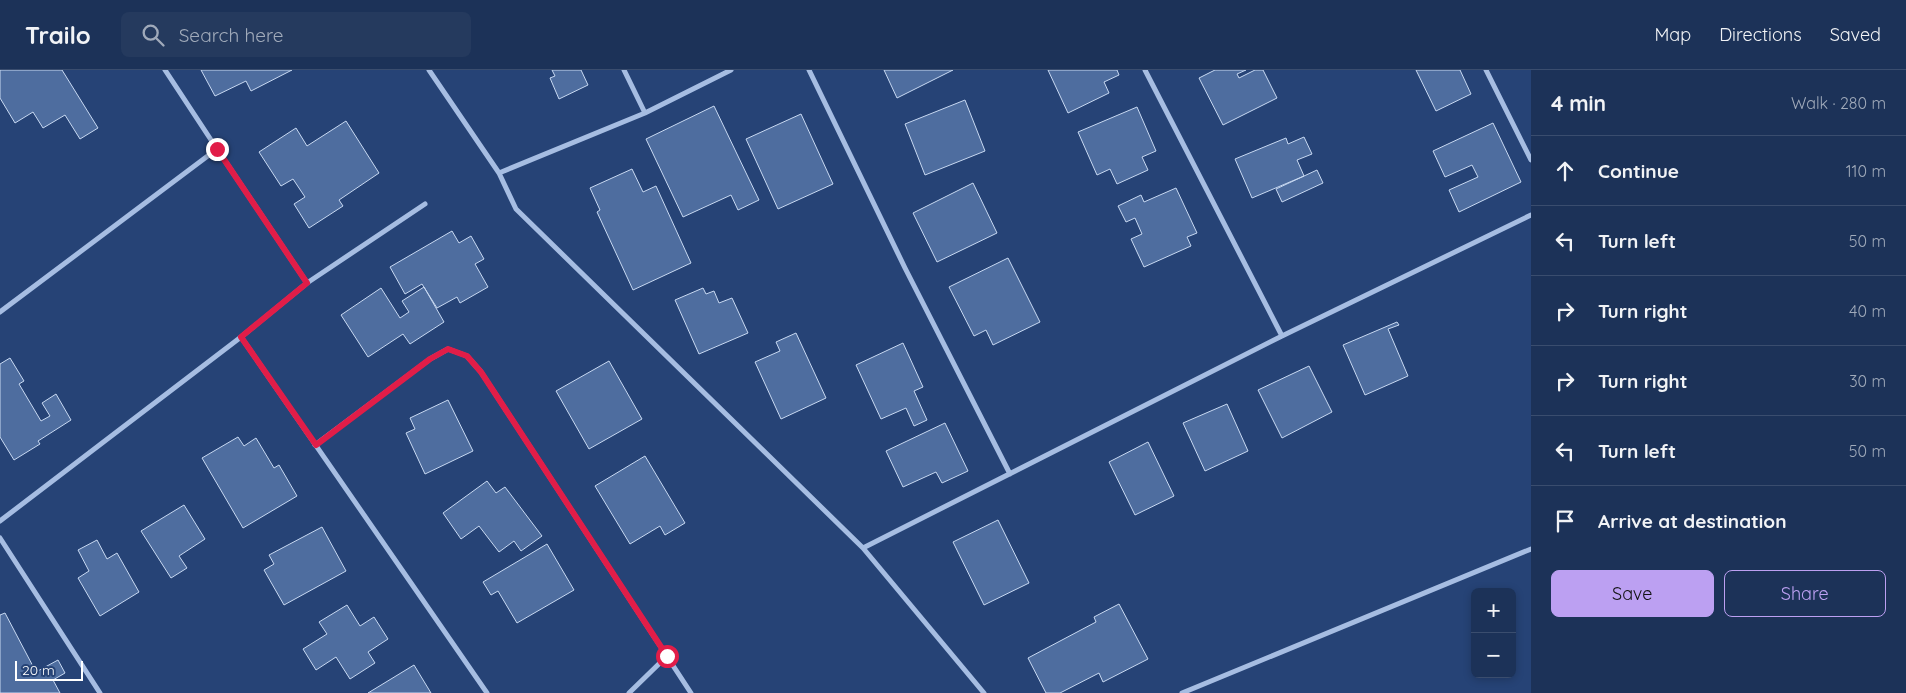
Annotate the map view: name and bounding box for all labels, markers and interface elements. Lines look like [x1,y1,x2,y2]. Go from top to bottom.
search box [121,12,471,57]
text: Trailo [25,20,91,50]
icon: search [139,21,167,49]
text: Search here [179,23,284,47]
text: Map [1654,23,1691,46]
text: Directions [1719,23,1802,46]
text: Saved [1830,23,1881,46]
text: 4 min [1551,90,1606,116]
text: Walk · 280 m [1791,93,1886,113]
route end [206,138,229,161]
icon: ahead [1551,157,1579,185]
text: Continue [1598,159,1679,183]
text: 110 m [1846,161,1886,181]
icon: left [1551,227,1579,255]
text: Turn left [1598,229,1676,253]
text: 50 m [1849,231,1886,251]
icon: right [1551,297,1579,325]
text: Turn right [1598,299,1687,323]
text: 40 m [1849,301,1886,321]
icon: right [1551,367,1579,395]
text: Turn right [1598,369,1687,393]
text: 30 m [1849,371,1886,391]
icon: left [1551,437,1579,465]
text: Turn left [1598,439,1676,463]
text: 50 m [1849,441,1886,461]
icon: arrive [1551,507,1579,535]
text: Arrive at destination [1598,509,1787,533]
button: Save [1551,570,1714,617]
button: Share [1724,570,1886,617]
map controls [1471,588,1516,678]
button: + [1471,588,1516,633]
button: − [1471,633,1516,678]
route start [656,645,679,668]
scale bar [15,658,82,681]
text: 20 m [22,661,55,679]

